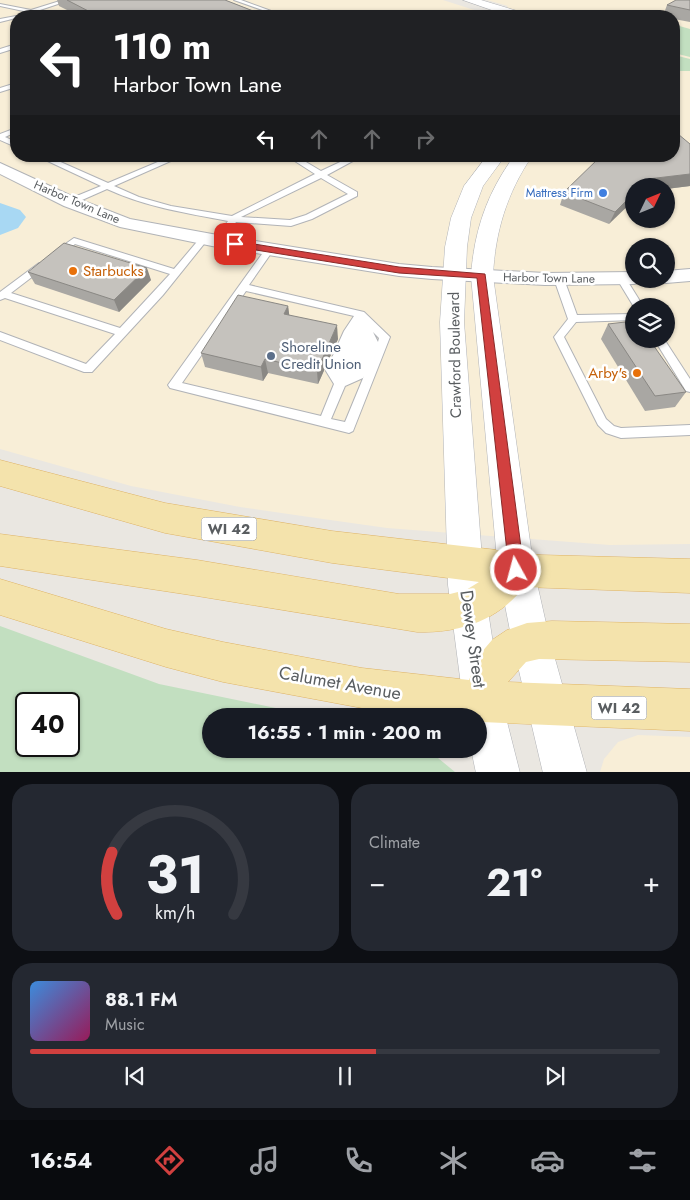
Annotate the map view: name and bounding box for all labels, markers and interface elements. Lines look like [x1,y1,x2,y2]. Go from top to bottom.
text: 110 m [113,22,211,72]
icon: left [30,30,95,95]
text: Harbor Town Lane [113,68,282,100]
icon: left [252,125,280,153]
icon: ahead [305,125,333,153]
icon: ahead [358,125,386,153]
icon: right [411,125,439,153]
street label: Harbor Town Lane [31,176,123,228]
north arrow [625,178,675,228]
map controls [625,178,675,348]
place label: Mattress Firm [526,184,593,202]
marker: Mattress Firm [597,187,609,199]
pin [214,223,256,265]
icon: arrive [221,230,249,258]
button: search [625,238,675,288]
place label: Starbucks [83,260,143,282]
marker: Starbucks [67,265,79,277]
street label: Harbor Town Lane [503,268,595,288]
street label: Crawford Boulevard [443,292,467,418]
button: layers [625,298,675,348]
place label: Shoreline Credit Union [281,336,362,375]
marker: Shoreline Credit Union [265,350,277,362]
place label: Arby's [588,362,627,384]
marker: Arby's [631,367,643,379]
road number: WI 42 [202,518,256,540]
position arrow [489,543,541,595]
street label: Dewey Street [453,588,493,690]
street label: Calumet Avenue [277,659,403,707]
speed limit sign: 40 [15,692,80,757]
road number: WI 42 [592,696,646,720]
text: 16:55 · 1 min · 200 m [247,719,442,746]
text: Climate [369,831,420,854]
text: 31 [146,837,205,913]
text: 21° [486,855,542,910]
text: − [369,862,386,903]
text: + [643,862,660,903]
text: km/h [155,900,196,926]
text: 88.1 FM [105,986,177,1013]
text: Music [105,1013,145,1036]
icon: previous [121,1062,149,1090]
icon: pause [331,1062,359,1090]
icon: next [541,1062,569,1090]
icon: directions [152,1143,187,1178]
icon: music [247,1143,282,1178]
icon: phone [341,1143,376,1178]
icon: climate [436,1143,471,1178]
icon: car [530,1143,565,1178]
icon: filters [625,1143,660,1178]
text: 16:54 [30,1144,92,1176]

